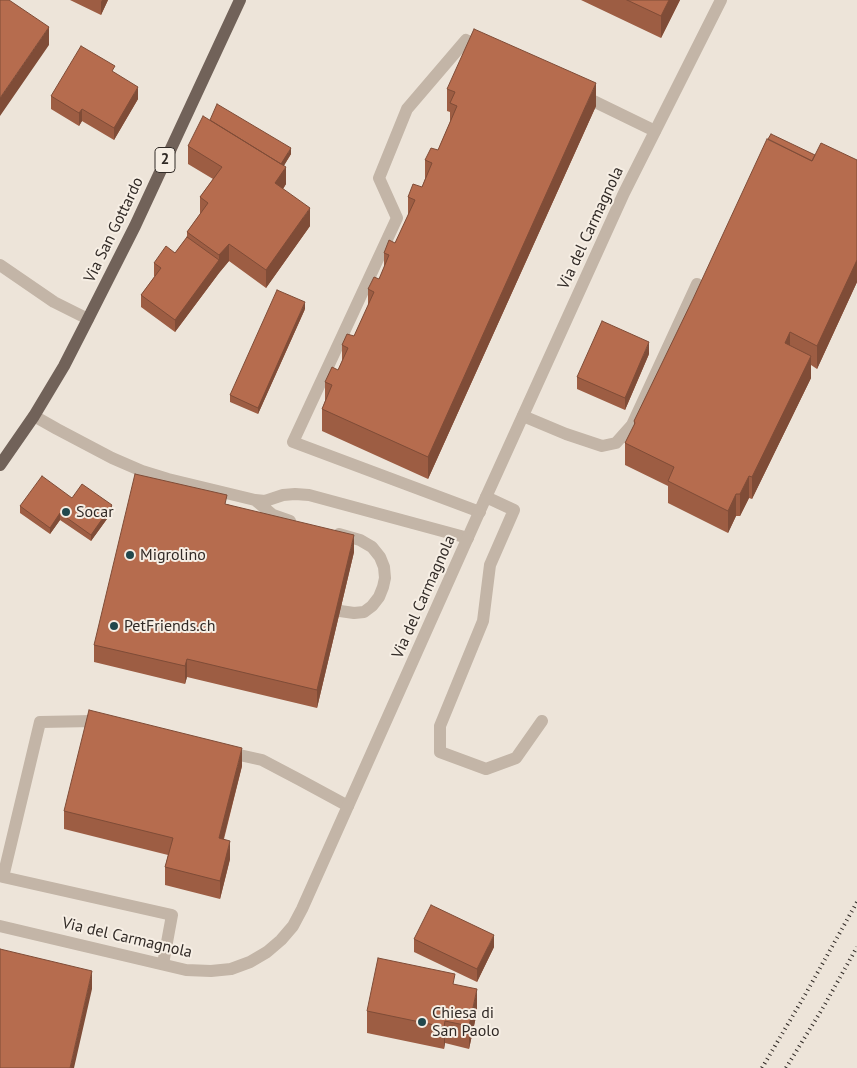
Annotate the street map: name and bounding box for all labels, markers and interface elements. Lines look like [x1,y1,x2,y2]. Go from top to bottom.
road number: 2 [155,148,175,172]
street label: Via del Carmagnola [554,164,628,292]
street label: Via San Gottardo [80,174,148,286]
place label: Socar [76,502,114,522]
marker: Socar [60,506,72,518]
street label: Via del Carmagnola [388,532,460,662]
place label: Migrolino [140,545,206,565]
marker: Migrolino [124,549,136,561]
place label: PetFriends.ch [124,616,216,636]
marker: PetFriends.ch [108,620,120,632]
street label: Via del Carmagnola [60,914,194,962]
place label: Chiesa di San Paolo [432,1003,500,1041]
marker: Chiesa di San Paolo [416,1016,428,1028]

